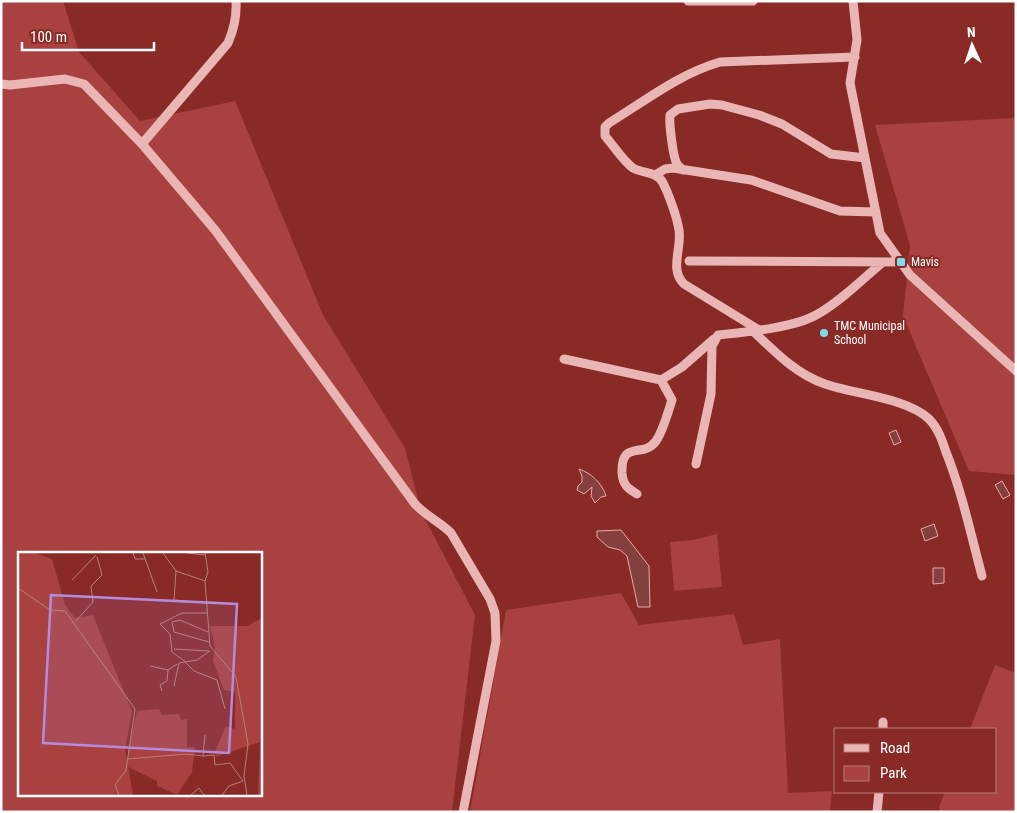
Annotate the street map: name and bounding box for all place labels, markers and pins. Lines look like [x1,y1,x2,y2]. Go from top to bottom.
place label: Mavis [911,255,939,269]
marker: Mavis [895,256,907,268]
place label: TMC Municipal School [834,319,905,347]
marker: TMC Municipal School [818,327,830,339]

